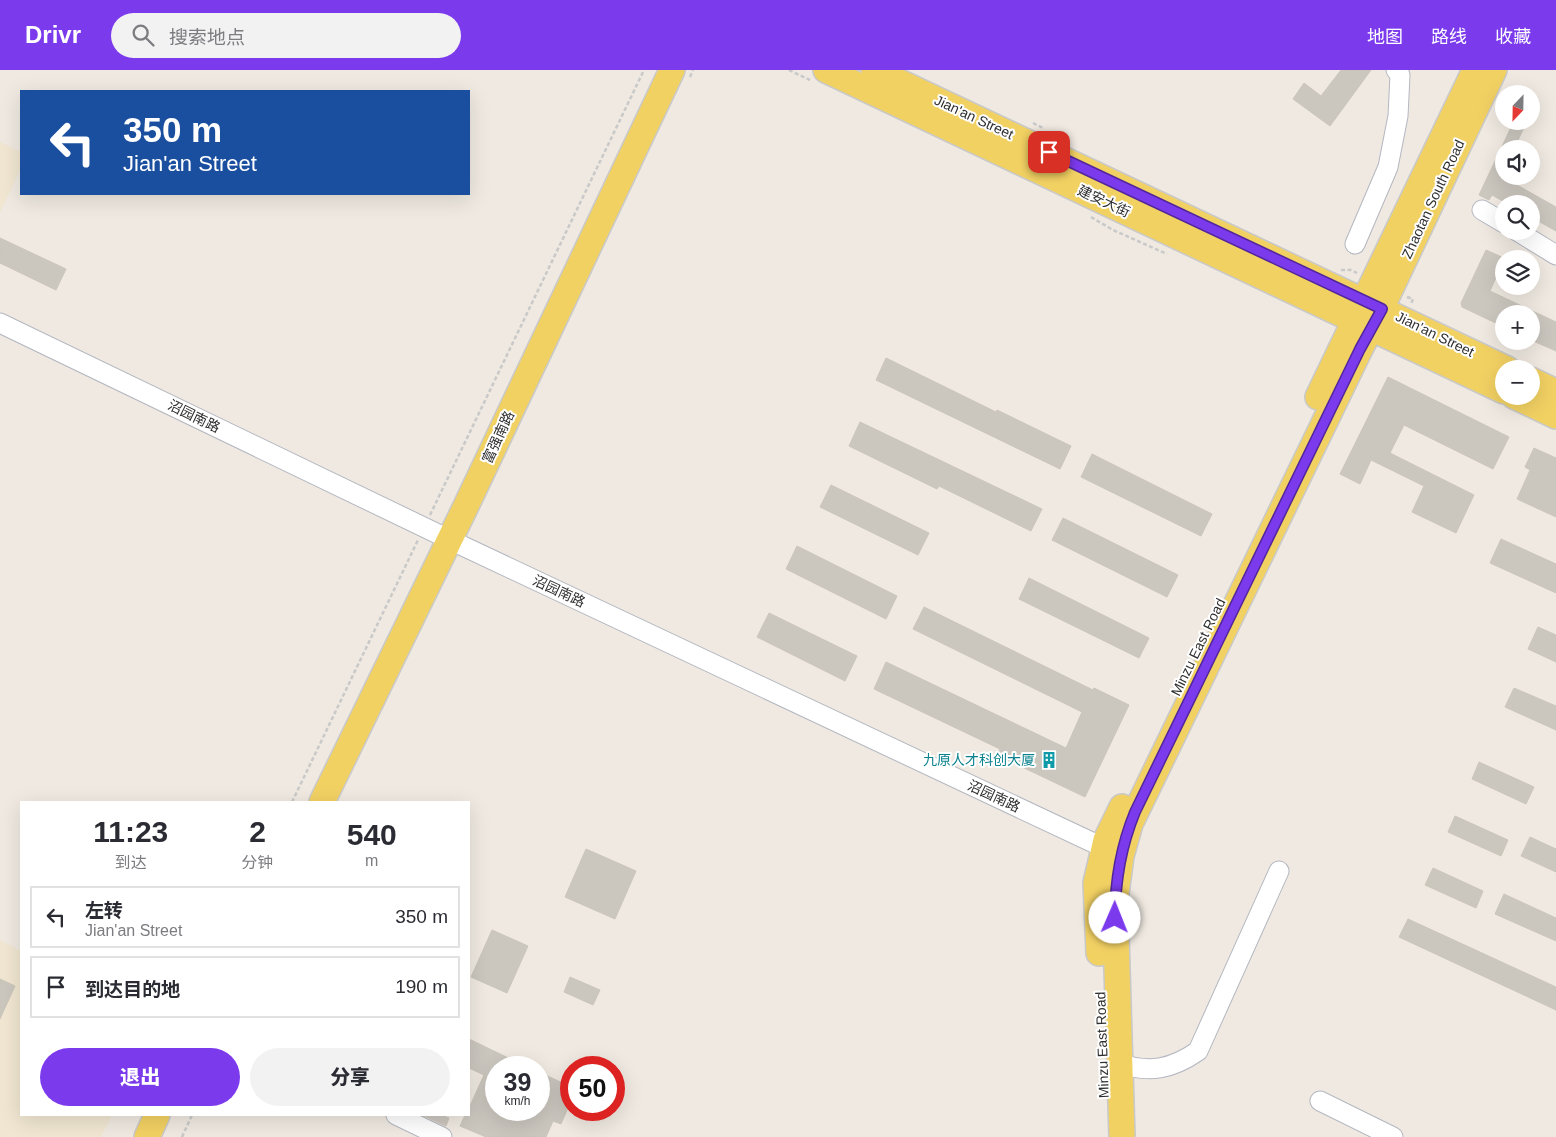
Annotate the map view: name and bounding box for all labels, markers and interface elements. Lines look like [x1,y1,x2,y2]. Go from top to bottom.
search box [111,13,461,58]
text: Drivr [25,21,81,48]
icon: search [129,21,157,49]
text: 搜索地点 [169,27,245,48]
text: 地图 [1367,27,1403,47]
text: 路线 [1431,27,1467,47]
text: 收藏 [1495,27,1531,47]
north arrow [1495,85,1540,130]
map controls [1495,85,1540,405]
street label: Jian'an Street [932,92,1016,142]
icon: left [40,110,105,175]
text: 350 m [123,110,222,149]
pin [1028,131,1070,173]
street label: Zhaotan South Road [1398,137,1468,261]
icon: arrive [1035,138,1063,166]
button: sound [1495,140,1540,185]
text: Jian'an Street [123,151,257,176]
street label: 建安大街 [1075,182,1133,220]
button: search [1495,195,1540,240]
button: layers [1495,250,1540,295]
button: + [1495,305,1540,350]
street label: Jian'an Street [1393,308,1477,360]
button: − [1495,360,1540,405]
street label: 沼园南路 [165,397,223,435]
street label: 富强南路 [479,408,517,466]
street label: 沼园南路 [530,572,588,610]
street label: Minzu East Road [1167,596,1229,698]
building icon: 九原人才科创大厦 [1039,750,1059,770]
place label: 九原人才科创大厦 [923,752,1035,768]
street label: 沼园南路 [965,777,1023,815]
text: 11:23 [93,815,168,848]
text: 2 [249,815,266,848]
text: 540 [347,818,397,851]
text: m [365,852,378,869]
text: 到达 [115,854,147,871]
text: 分钟 [241,854,274,871]
position arrow [1088,891,1140,943]
text: 左转 [85,900,123,921]
icon: left [42,903,70,931]
text: 350 m [395,906,448,927]
text: Jian'an Street [85,922,182,939]
icon: arrive [42,973,70,1001]
text: 190 m [395,976,448,997]
text: 到达目的地 [85,979,180,1000]
street label: Minzu East Road [1092,991,1112,1099]
button: 退出 [40,1048,240,1106]
button: 分享 [250,1048,450,1106]
speed limit sign: 50 [560,1056,625,1121]
text: 39 [504,1068,531,1096]
text: km/h [504,1094,531,1108]

